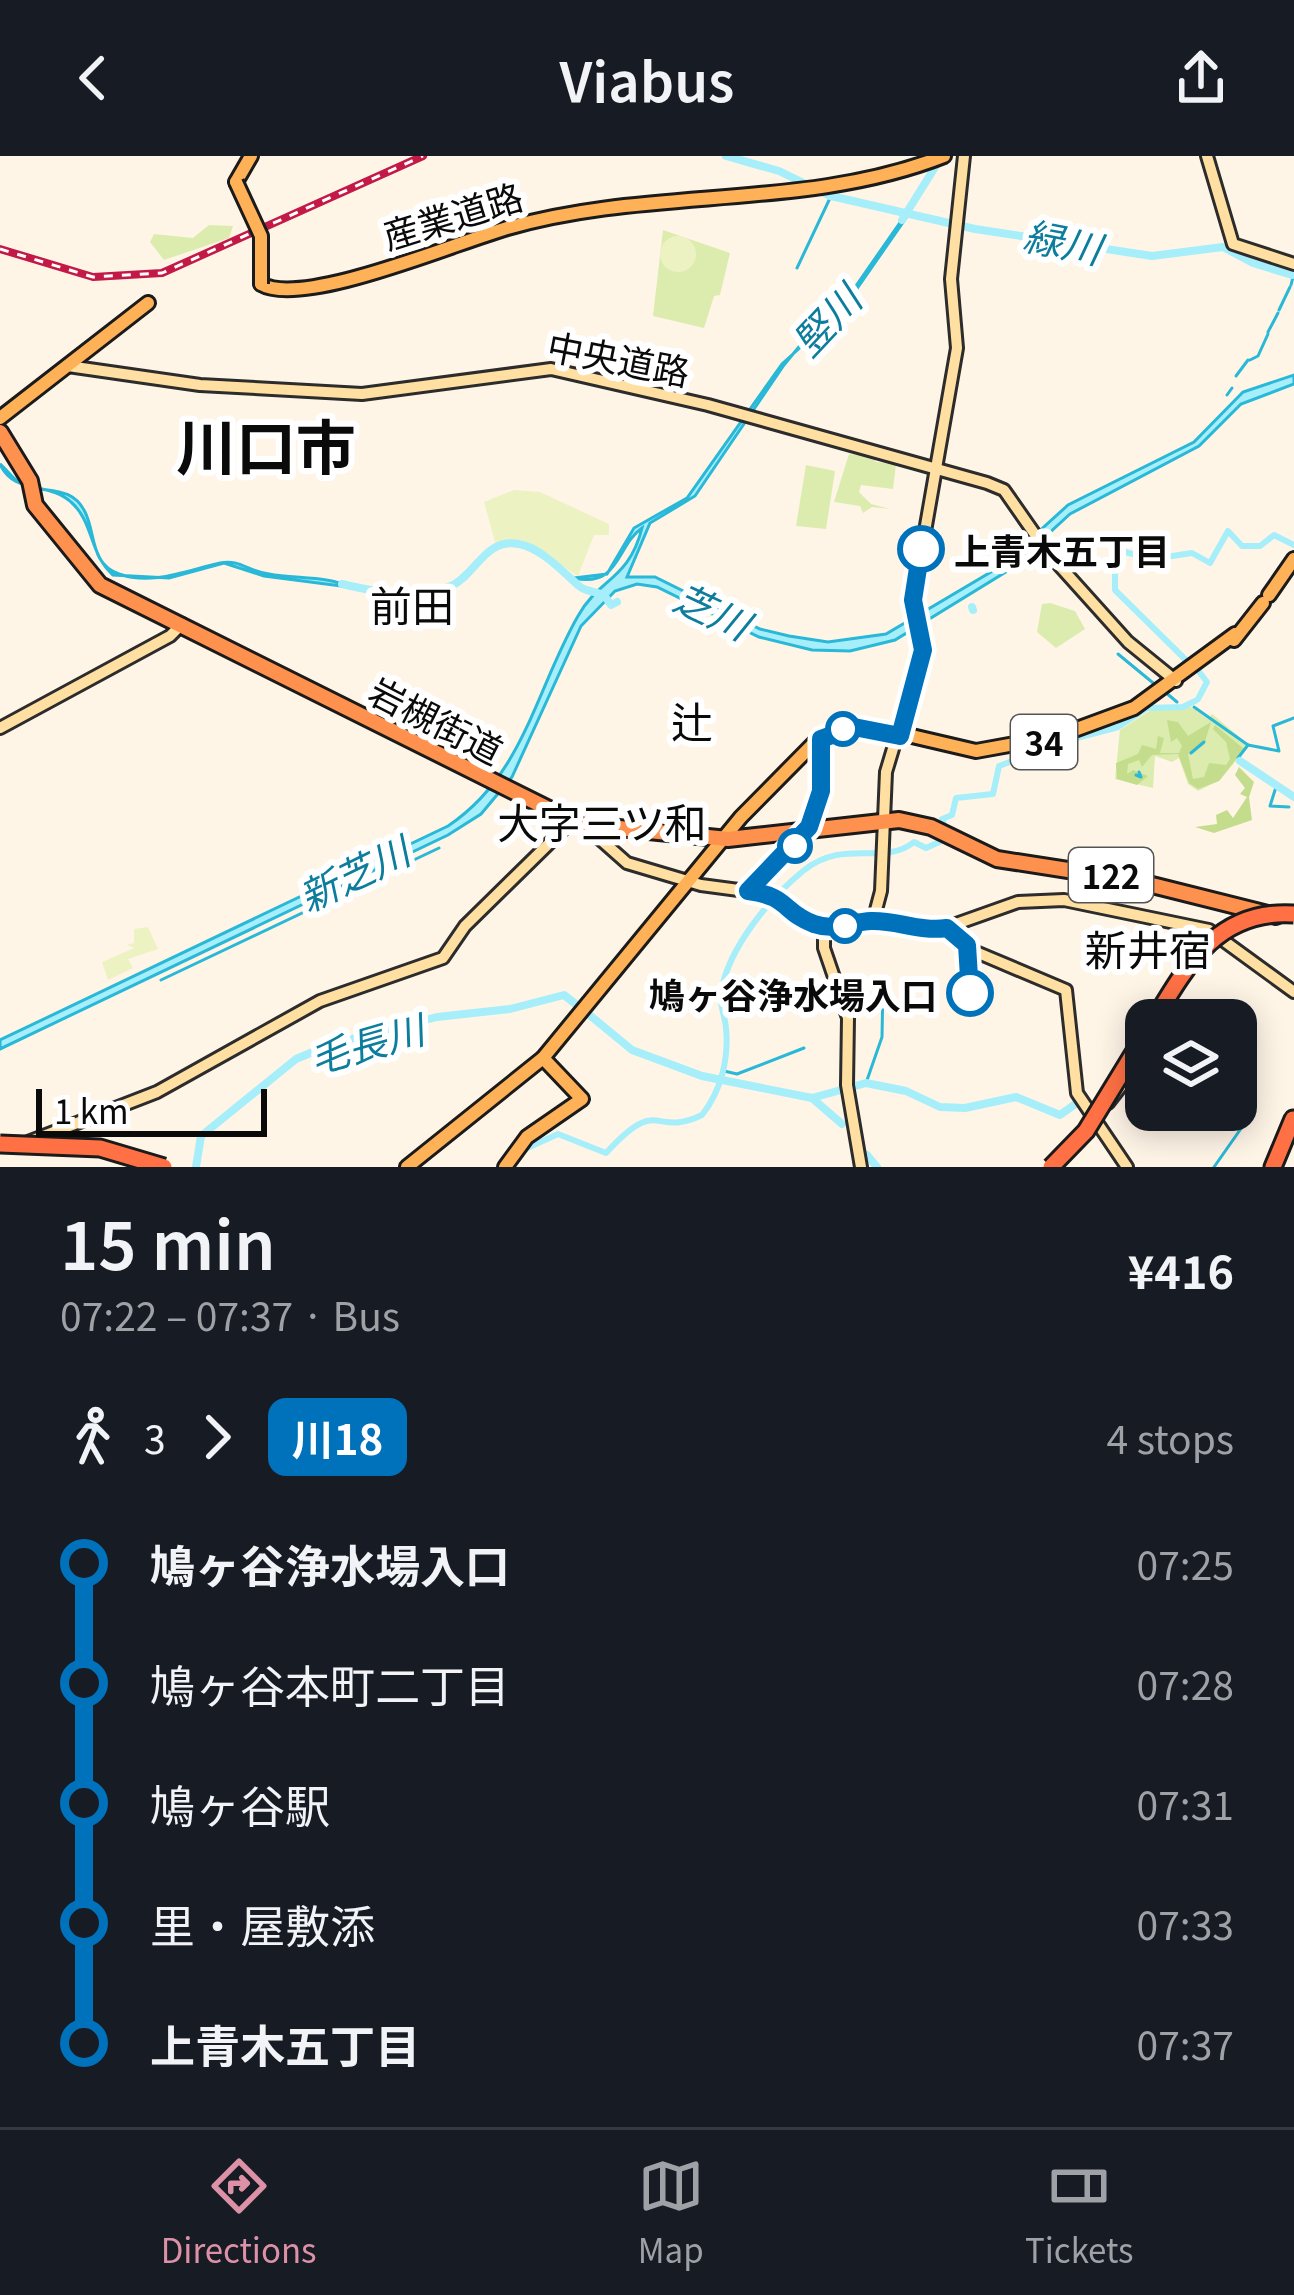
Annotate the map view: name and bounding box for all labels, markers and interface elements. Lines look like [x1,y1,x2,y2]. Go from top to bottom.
text: Viabus [560,39,734,118]
icon: back [60,45,126,111]
icon: share [1168,45,1234,111]
street label: 産業道路 [376,168,528,260]
water label: 緑川 [1019,205,1111,276]
water label: 竪川 [778,268,875,367]
street label: 中央道路 [543,318,695,396]
district label: 川口市 [176,400,356,487]
place label: 上青木五丁目 [954,523,1170,575]
marker: 上青木五丁目 [899,527,943,571]
water label: 芝川 [666,567,764,653]
district label: 前田 [370,573,454,634]
street label: 岩槻街道 [361,663,513,775]
district label: 辻 [671,689,713,750]
unlabelled marker [827,713,859,745]
road number: 34 [1011,715,1077,769]
district label: 大字三ツ和 [497,790,707,851]
water label: 新芝川 [288,819,421,923]
unlabelled marker [779,830,811,862]
road number: 122 [1069,848,1153,902]
unlabelled marker [829,910,861,942]
district label: 新井宿 [1085,917,1211,978]
place label: 鳩ヶ谷浄水場入口 [649,967,937,1019]
marker: 鳩ヶ谷浄水場入口 [948,971,992,1015]
water label: 毛長川 [302,998,434,1085]
map controls [1125,999,1257,1131]
button: layers [1125,999,1257,1131]
scale bar [36,1083,267,1136]
text: 1 km [54,1086,128,1134]
text: 15 min [60,1193,276,1289]
text: ¥416 [1128,1237,1234,1302]
text: 07:22 – 07:37 · Bus [60,1286,400,1342]
icon: walk [60,1404,126,1470]
icon: forward [184,1404,250,1470]
text: 川18 [292,1406,383,1467]
text: 3 [144,1409,166,1465]
text: 4 stops [1106,1409,1234,1465]
text: 鳩ヶ谷浄水場入口 [150,1531,510,1596]
text: 07:25 [1137,1535,1234,1591]
text: 鳩ヶ谷本町二丁目 [150,1651,510,1716]
text: 07:28 [1137,1655,1234,1711]
text: 鳩ヶ谷駅 [150,1771,330,1836]
text: 07:31 [1137,1775,1234,1831]
text: 里・屋敷添 [150,1891,375,1956]
text: 07:33 [1137,1895,1234,1951]
text: 上青木五丁目 [150,2011,420,2076]
text: 07:37 [1137,2015,1234,2071]
tab: Directions [161,2153,316,2273]
tab: Map [638,2153,704,2273]
tab: Tickets [1025,2153,1133,2273]

